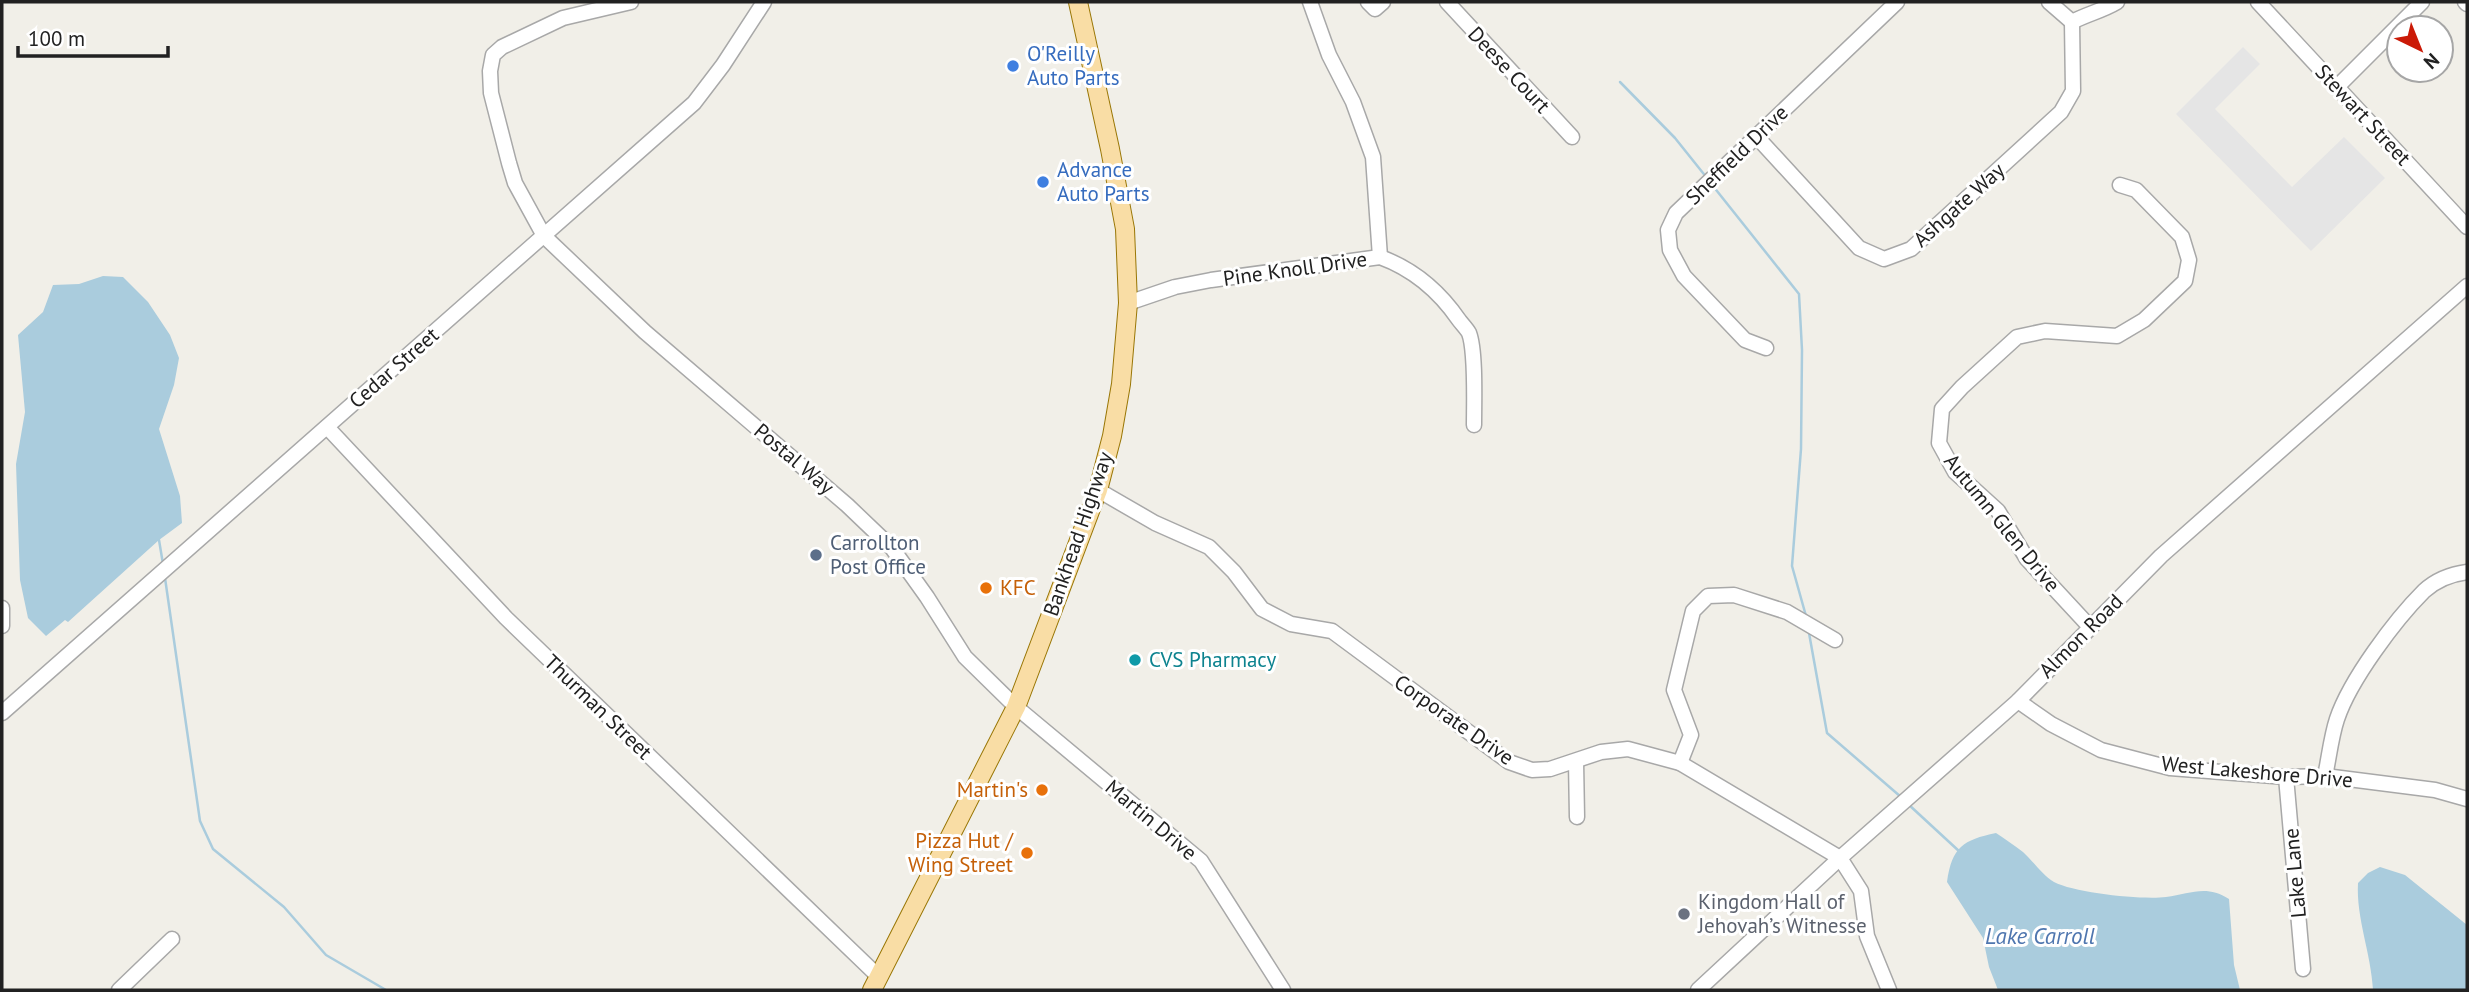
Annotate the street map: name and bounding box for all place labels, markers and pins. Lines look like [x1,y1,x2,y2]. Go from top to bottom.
place label: O'Reilly Auto Parts [1027,40,1120,91]
marker: O'Reilly Auto Parts [1005,58,1021,74]
place label: Advance Auto Parts [1057,156,1150,207]
marker: Advance Auto Parts [1035,174,1051,190]
place label: Carrollton Post Office [830,529,926,580]
marker: Carrollton Post Office [808,547,824,563]
place label: KFC [1000,574,1036,601]
marker: KFC [978,580,994,596]
place label: CVS Pharmacy [1149,646,1277,673]
marker: CVS Pharmacy [1127,652,1143,668]
place label: Martin's [957,776,1028,803]
marker: Martin's [1034,782,1050,798]
place label: Pizza Hut / Wing Street [908,827,1015,878]
marker: Pizza Hut / Wing Street [1019,845,1035,861]
place label: Kingdom Hall of Jehovah’s Witnesse [1697,888,1867,939]
marker: Kingdom Hall of Jehovah’s Witnesse [1676,906,1692,922]

